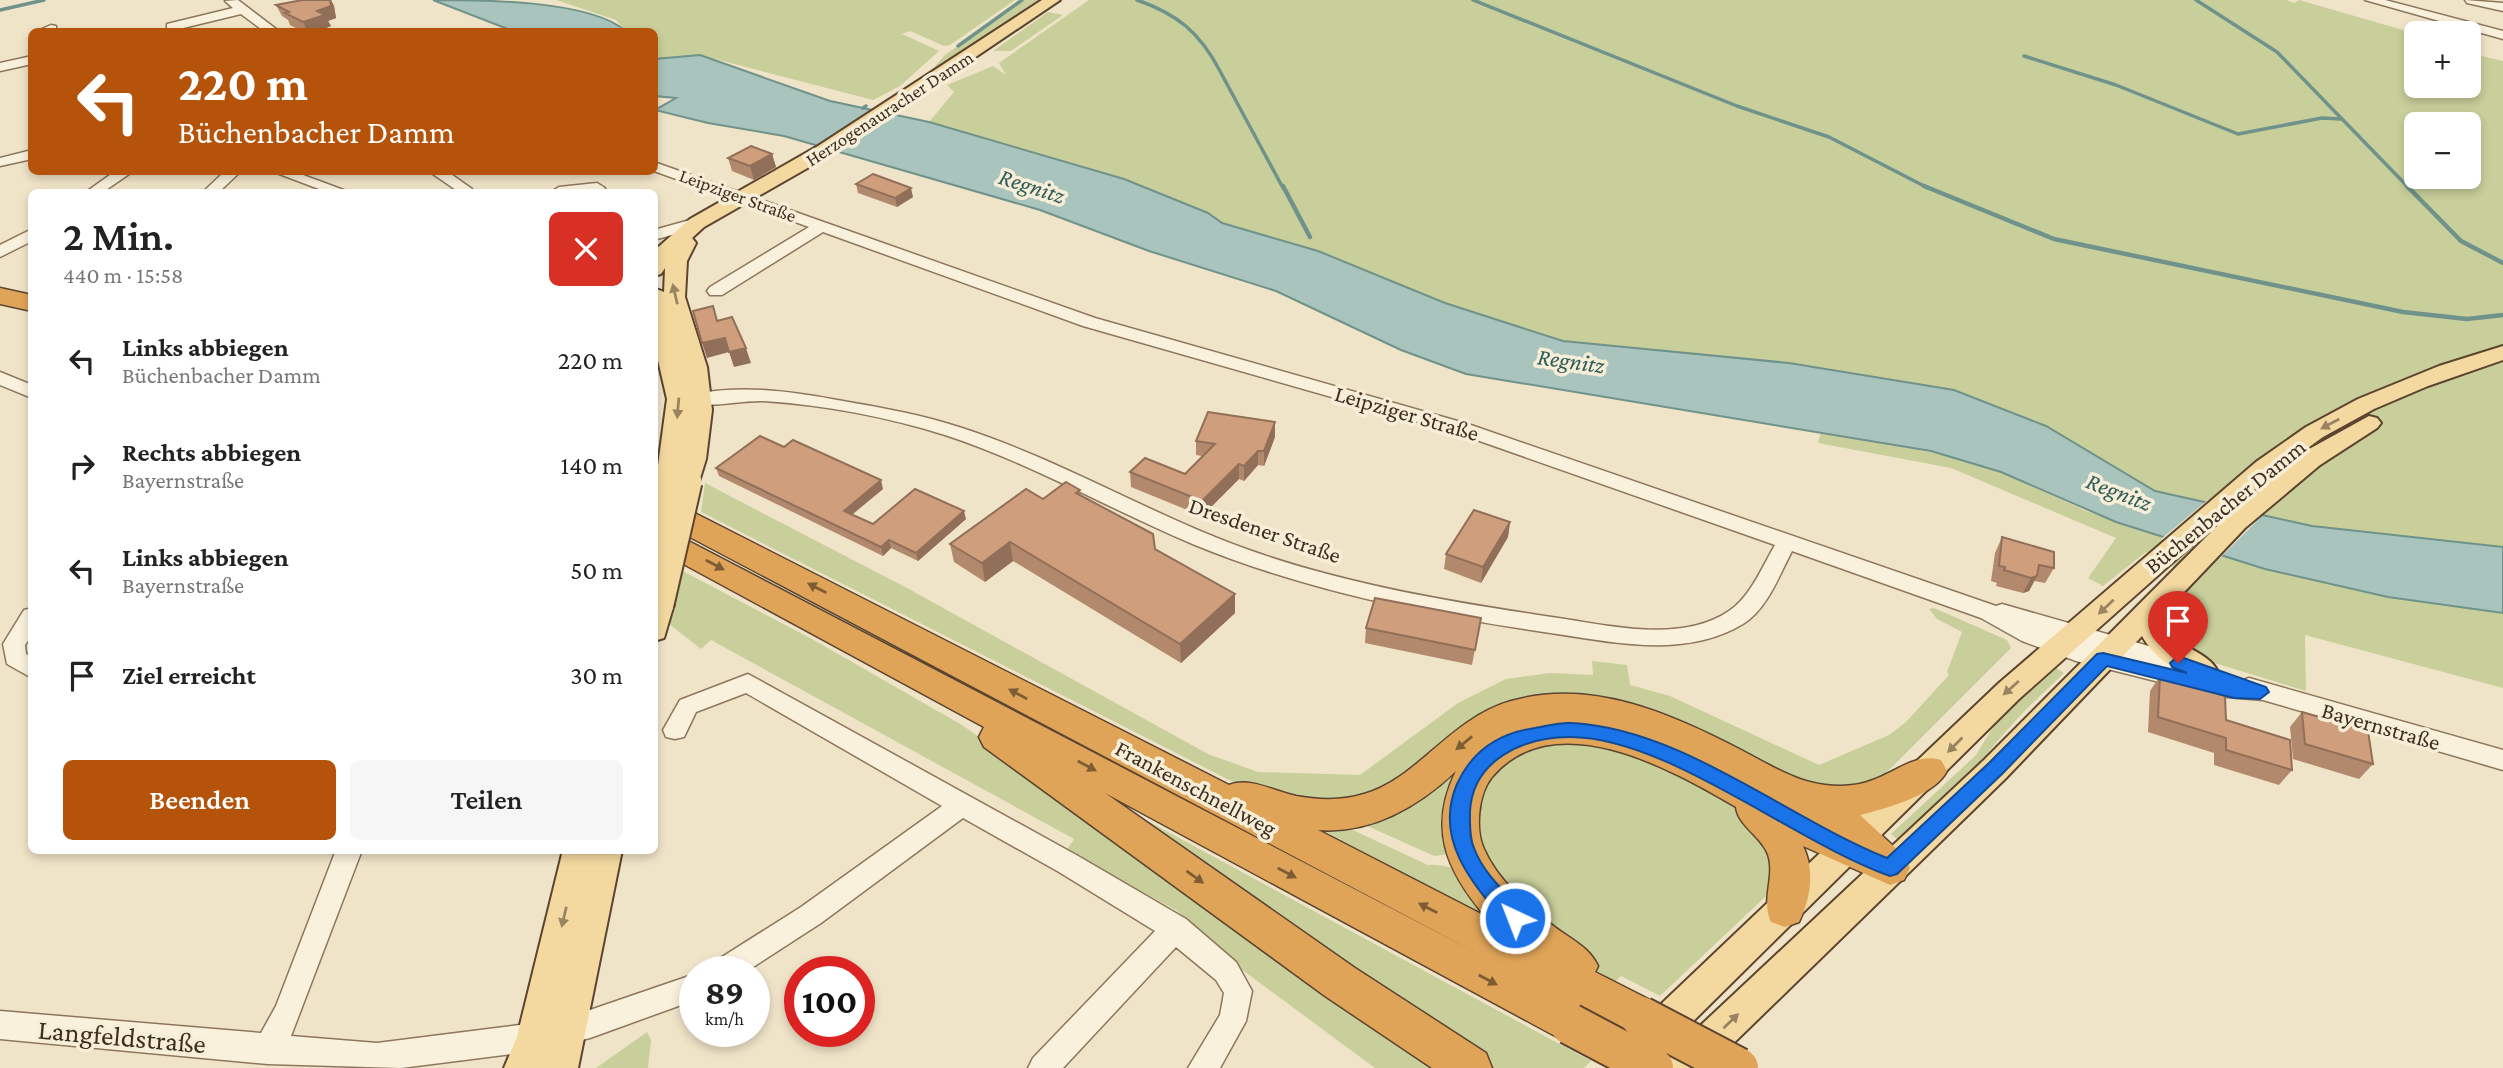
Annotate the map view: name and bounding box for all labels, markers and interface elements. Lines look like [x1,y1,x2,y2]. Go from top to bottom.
map controls [2404,21,2481,189]
button: + [2404,21,2481,98]
street label: Herzogenauracher Damm [802,46,977,170]
icon: left [63,56,154,147]
text: 220 m [178,56,308,111]
button: − [2404,112,2481,189]
text: Büchenbacher Damm [178,114,455,150]
water label: Regnitz [996,162,1069,209]
street label: Leipziger Straße [677,165,799,226]
text: 2 Min. [63,212,174,259]
button: close [549,212,623,286]
text: 440 m · 15:58 [63,262,183,288]
one-way arrow [669,283,680,305]
text: Links abbiegen [122,333,289,362]
icon: left [63,342,101,380]
water label: Regnitz [1536,342,1607,379]
text: 220 m [558,346,623,375]
text: Büchenbacher Damm [122,362,321,388]
street label: Leipziger Straße [1332,380,1482,446]
one-way arrow [672,397,683,419]
one-way arrow [2320,418,2340,430]
street label: Büchenbacher Damm [2140,433,2310,579]
text: Rechts abbiegen [122,438,301,467]
icon: right [63,447,101,485]
text: 140 m [561,451,623,480]
text: Bayernstraße [122,467,244,493]
water label: Regnitz [2083,467,2156,517]
street label: Dresdener Straße [1186,492,1344,568]
text: Links abbiegen [122,543,289,572]
icon: left [63,552,101,590]
text: 50 m [570,556,623,585]
one-way arrow [705,560,725,571]
text: Bayernstraße [122,572,244,598]
one-way arrow [807,582,827,593]
pin [2148,591,2208,663]
one-way arrow [2097,599,2115,615]
icon: arrive [2159,602,2197,640]
icon: arrive [63,657,101,695]
text: Ziel erreicht [122,661,256,690]
text: 30 m [570,661,623,690]
one-way arrow [2003,680,2020,696]
one-way arrow [1008,688,1028,700]
street label: Bayernstraße [2319,697,2443,755]
street label: Frankenschnellweg [1111,735,1281,841]
one-way arrow [1455,735,1473,750]
one-way arrow [1947,737,1964,753]
button: Beenden [63,760,336,840]
button: Teilen [350,760,623,840]
one-way arrow [1077,760,1097,771]
one-way arrow [1278,867,1297,879]
one-way arrow [1186,870,1204,884]
position arrow [1478,881,1552,955]
one-way arrow [1418,903,1438,914]
one-way arrow [558,906,569,928]
speed limit sign: 100 [784,956,875,1047]
text: 89 [705,973,744,1012]
one-way arrow [1478,974,1498,986]
text: km/h [705,1009,744,1029]
one-way arrow [1722,1013,1739,1029]
street label: Langfeldstraße [37,1014,207,1059]

